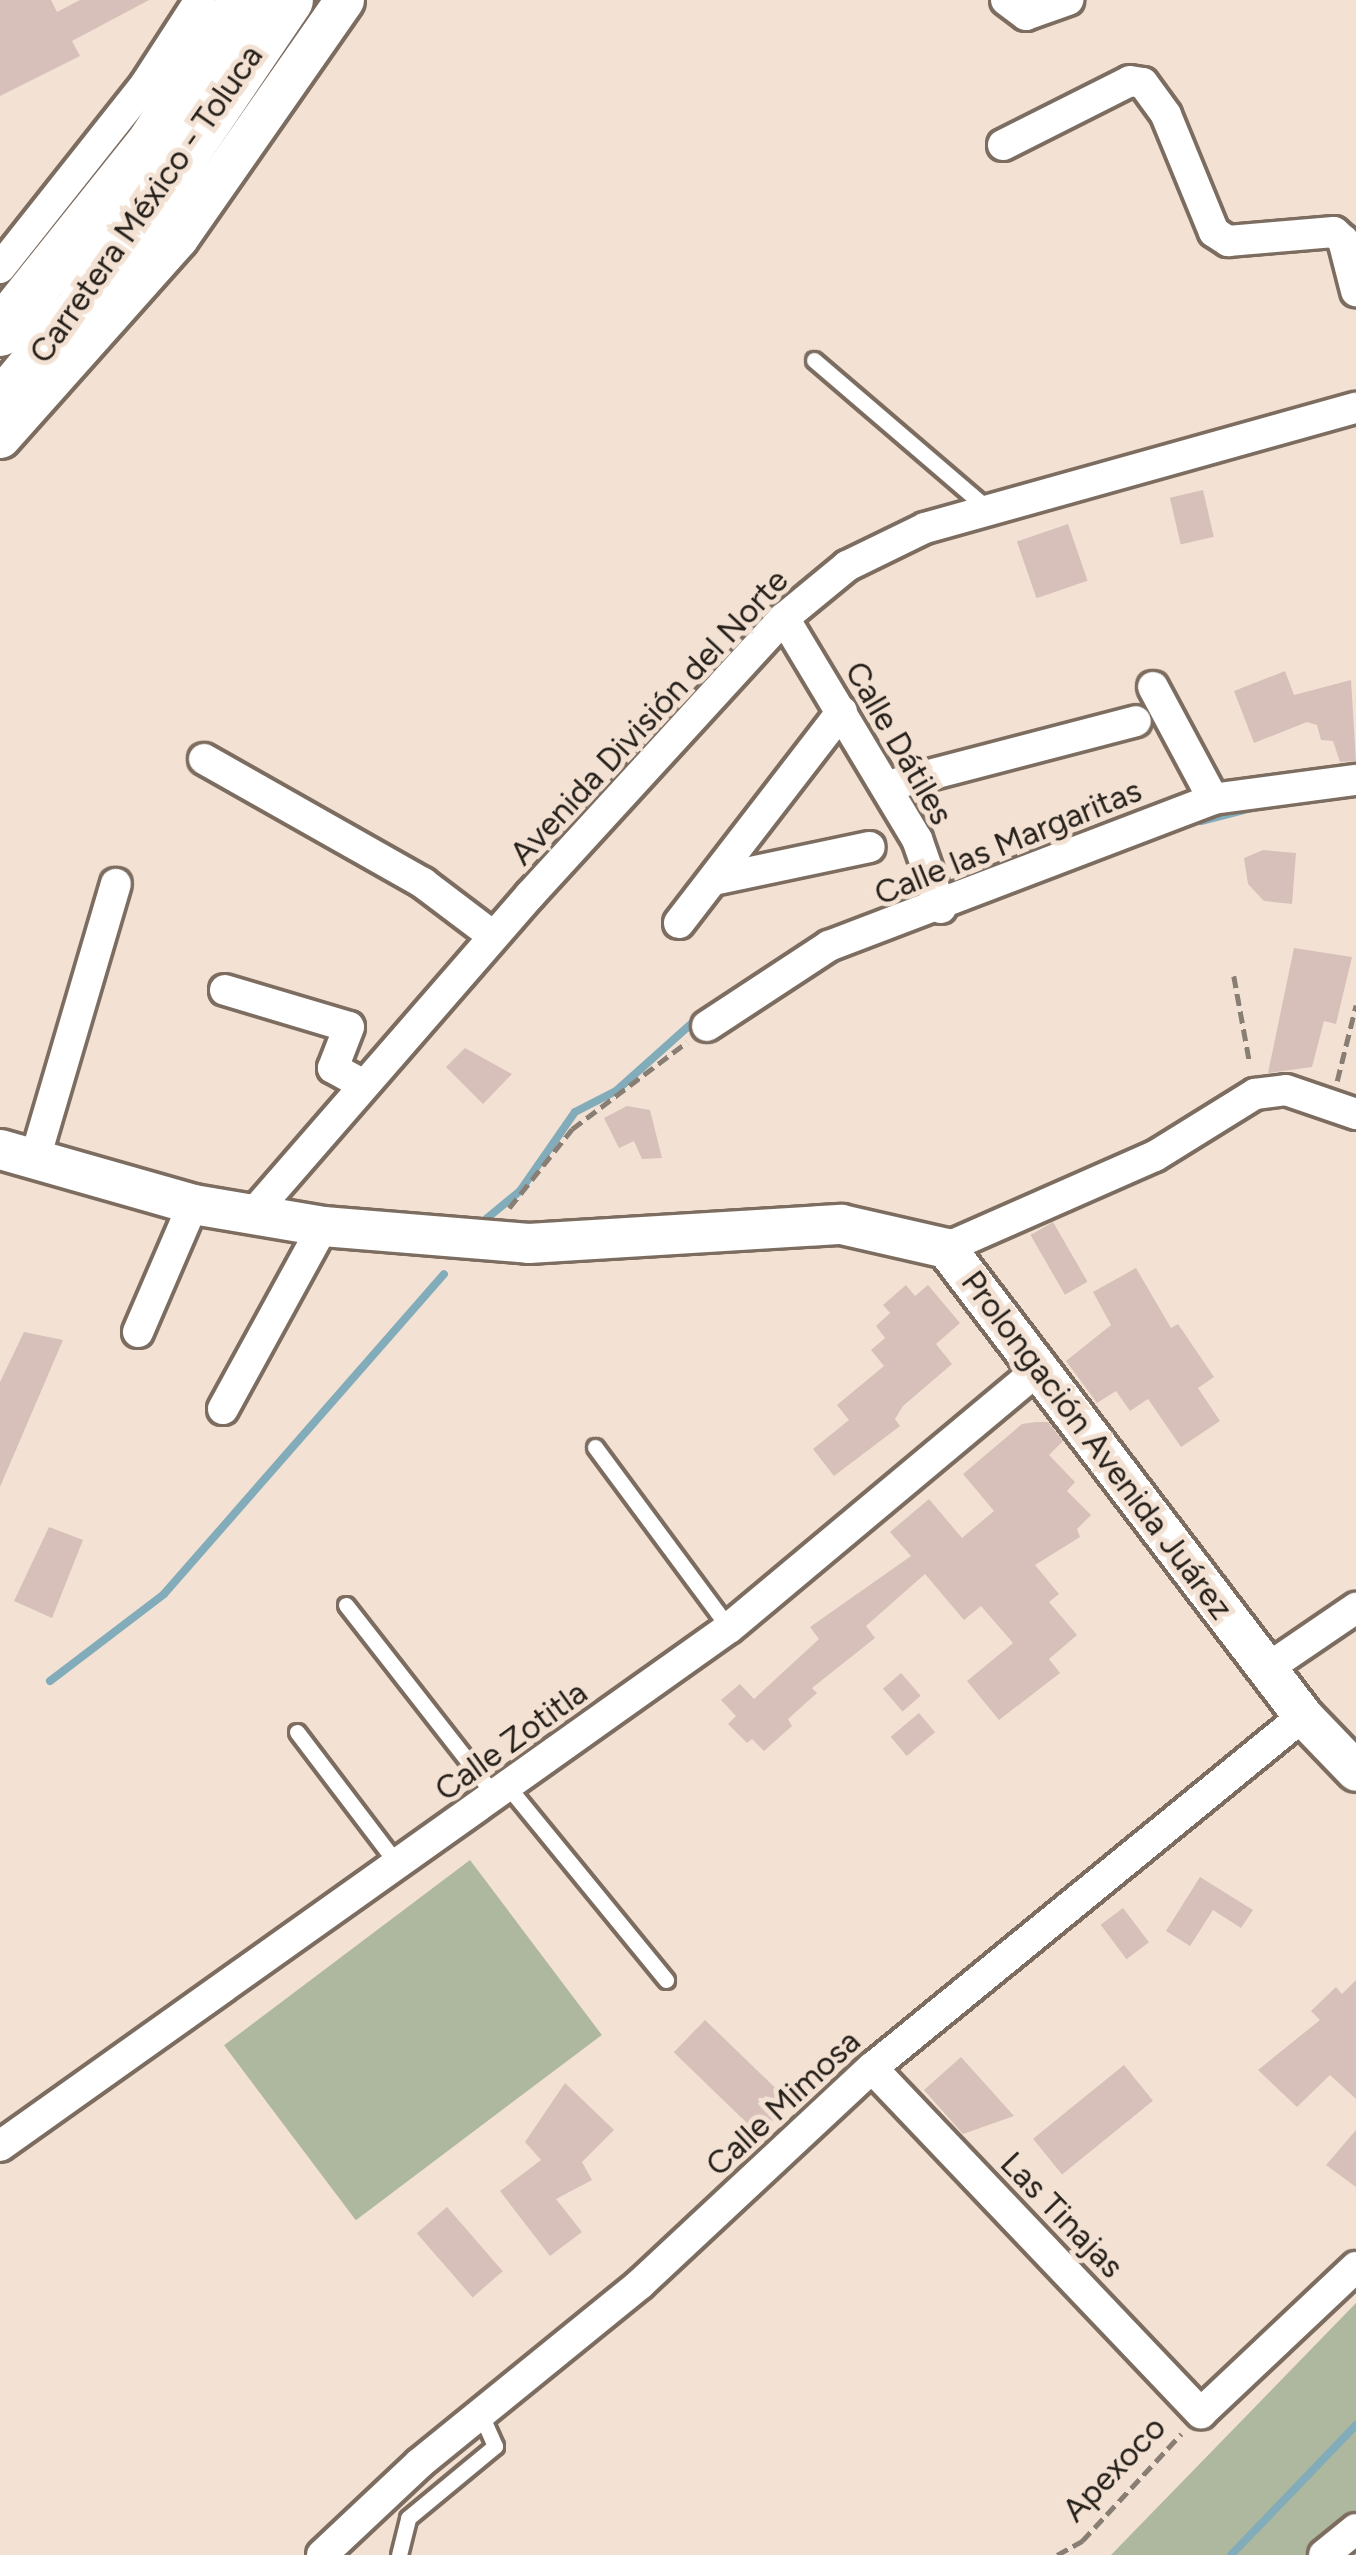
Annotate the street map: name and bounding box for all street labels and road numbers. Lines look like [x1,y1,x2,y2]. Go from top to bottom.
street label: Carretera México - Toluca [21,37,271,371]
street label: Avenida División del Norte [502,561,796,873]
street label: Calle Dátiles [836,654,962,832]
street label: Calle las Margaritas [869,770,1147,914]
street label: Prolongación Avenida Juárez [953,1263,1241,1627]
street label: Calle Zotitla [427,1673,595,1809]
street label: Calle Mimosa [698,2022,868,2184]
street label: Las Tinajas [992,2144,1132,2286]
street label: Apexoco [1054,2408,1174,2530]

